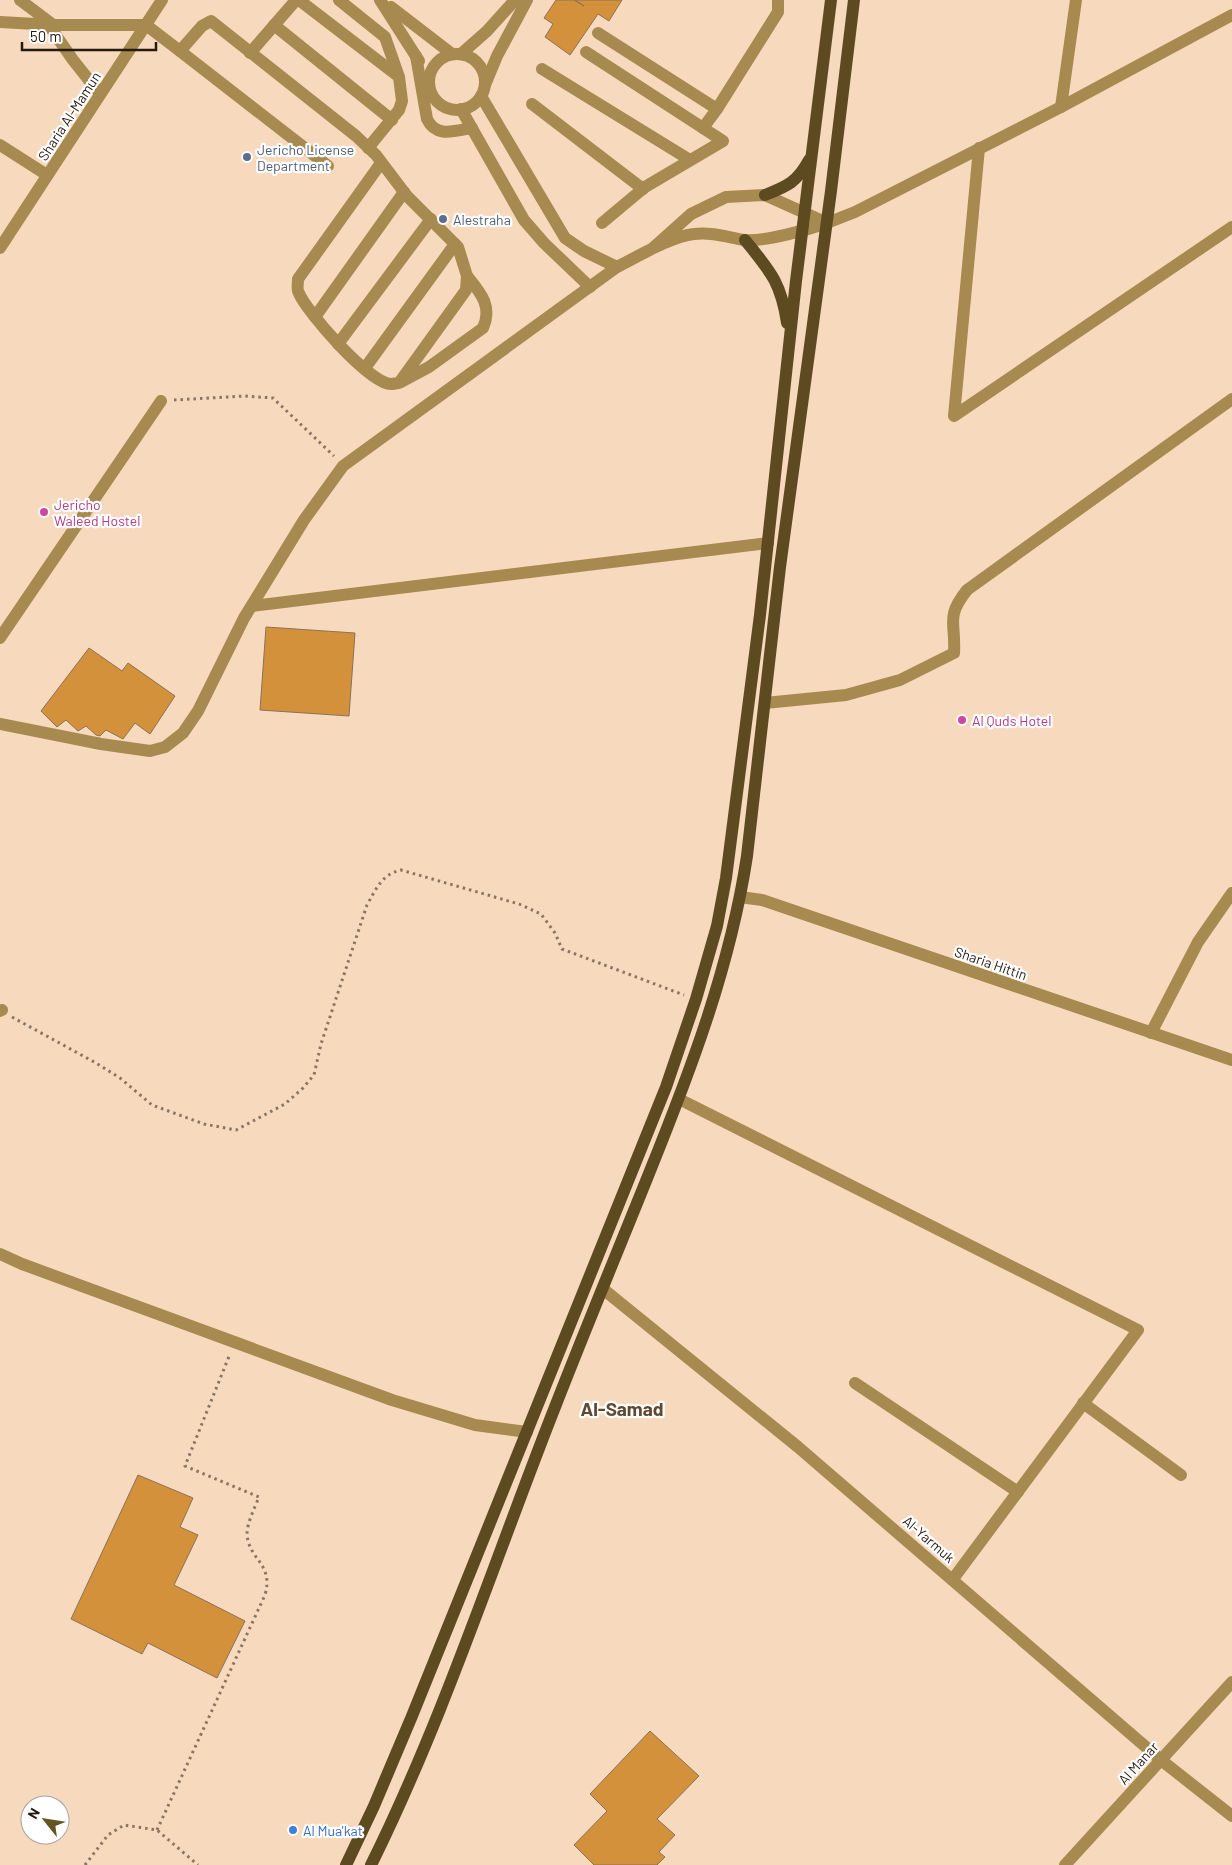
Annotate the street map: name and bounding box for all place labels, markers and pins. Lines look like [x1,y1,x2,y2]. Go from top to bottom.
place label: Jericho License Department [257,141,354,174]
marker: Jericho License Department [241,151,253,163]
place label: Alestraha [453,211,511,228]
marker: Alestraha [437,213,449,225]
place label: Jericho Waleed Hostel [54,496,140,529]
marker: Jericho Waleed Hostel [38,506,50,518]
place label: Al Quds Hotel [972,712,1052,729]
marker: Al Quds Hotel [956,714,968,726]
place label: Al Mua'kat [303,1822,363,1839]
marker: Al Mua'kat [287,1824,299,1836]

